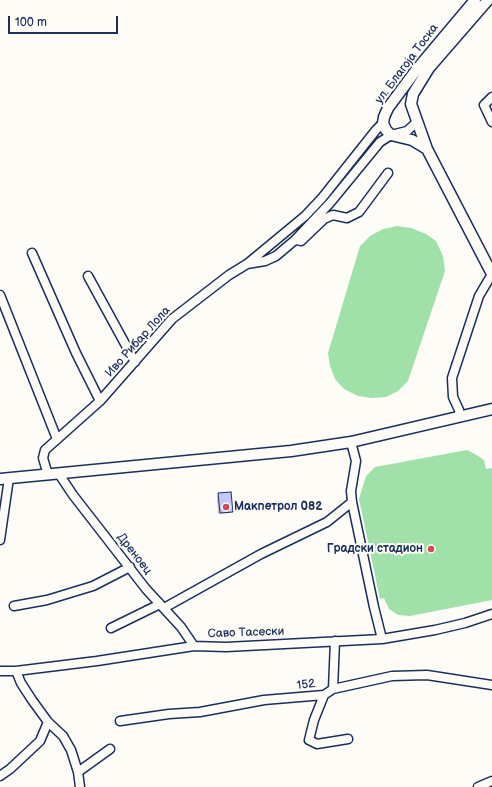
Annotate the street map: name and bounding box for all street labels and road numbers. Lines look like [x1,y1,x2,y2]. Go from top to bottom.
street label: ул. Благоја Тоска [372,21,442,107]
street label: Иво Рибар Лола [102,304,174,380]
street label: Дреноец [113,530,155,578]
street label: Саво Тасески [207,624,285,642]
street label: 152 [296,677,316,693]

